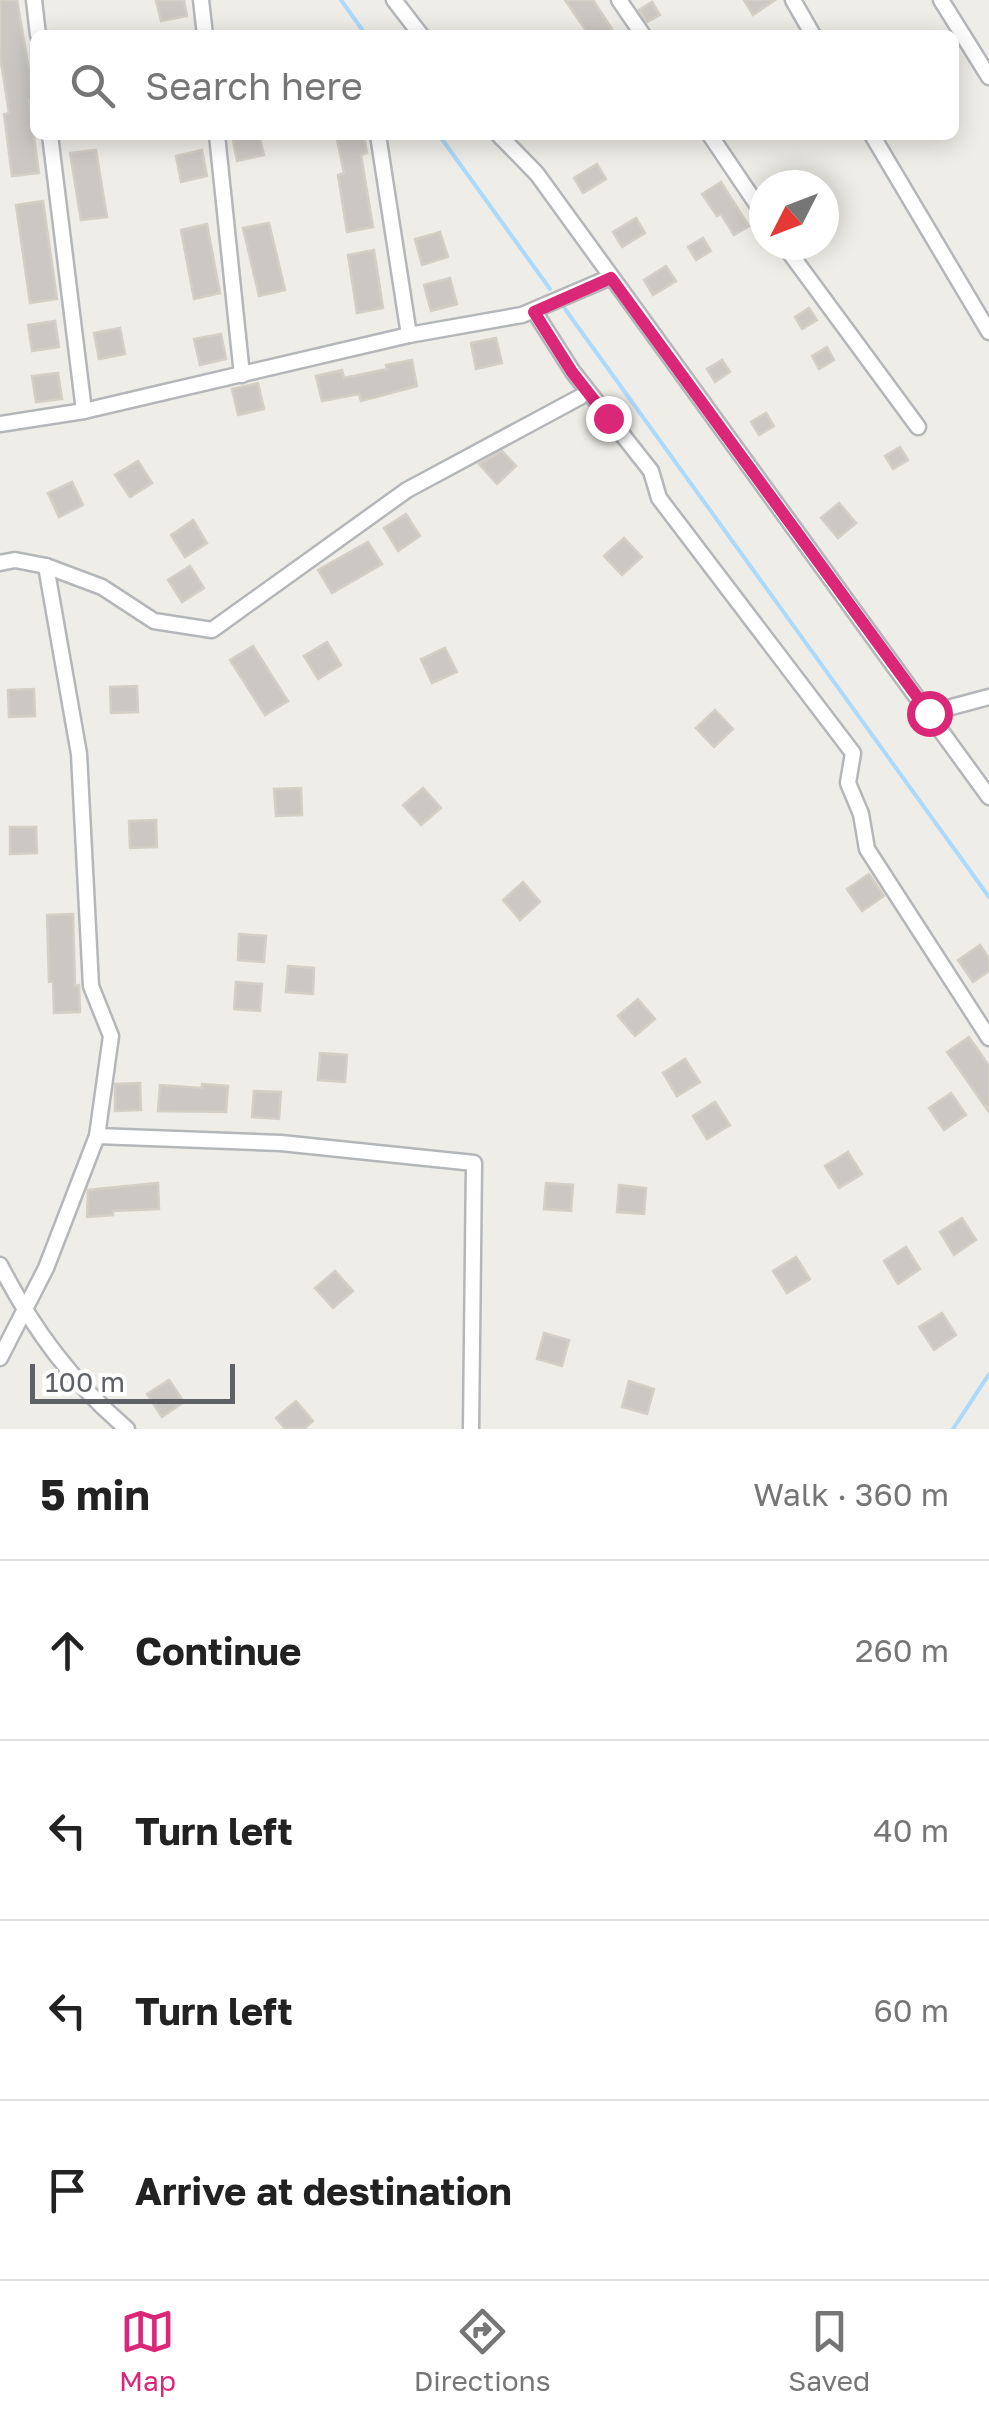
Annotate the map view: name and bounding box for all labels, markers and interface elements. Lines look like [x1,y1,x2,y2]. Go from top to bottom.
search box [30,30,959,140]
icon: search [65,58,120,113]
text: Search here [145,63,363,108]
north arrow [749,170,839,260]
route end [586,396,632,442]
route start [907,691,953,737]
scale bar [30,1359,235,1404]
text: 100 m [45,1365,125,1398]
text: 5 min [40,1469,150,1519]
text: Walk · 360 m [753,1475,949,1513]
icon: ahead [40,1623,95,1678]
text: Continue [135,1628,301,1673]
text: 260 m [855,1631,949,1669]
icon: left [40,1803,95,1858]
text: Turn left [135,1808,293,1853]
text: 40 m [873,1811,949,1849]
icon: left [40,1983,95,2038]
text: Turn left [135,1988,293,2033]
text: 60 m [873,1991,949,2029]
icon: arrive [40,2163,95,2218]
text: Arrive at destination [135,2168,512,2213]
tab: Map [119,2304,176,2397]
tab: Directions [414,2304,551,2397]
tab: Saved [788,2304,870,2397]

